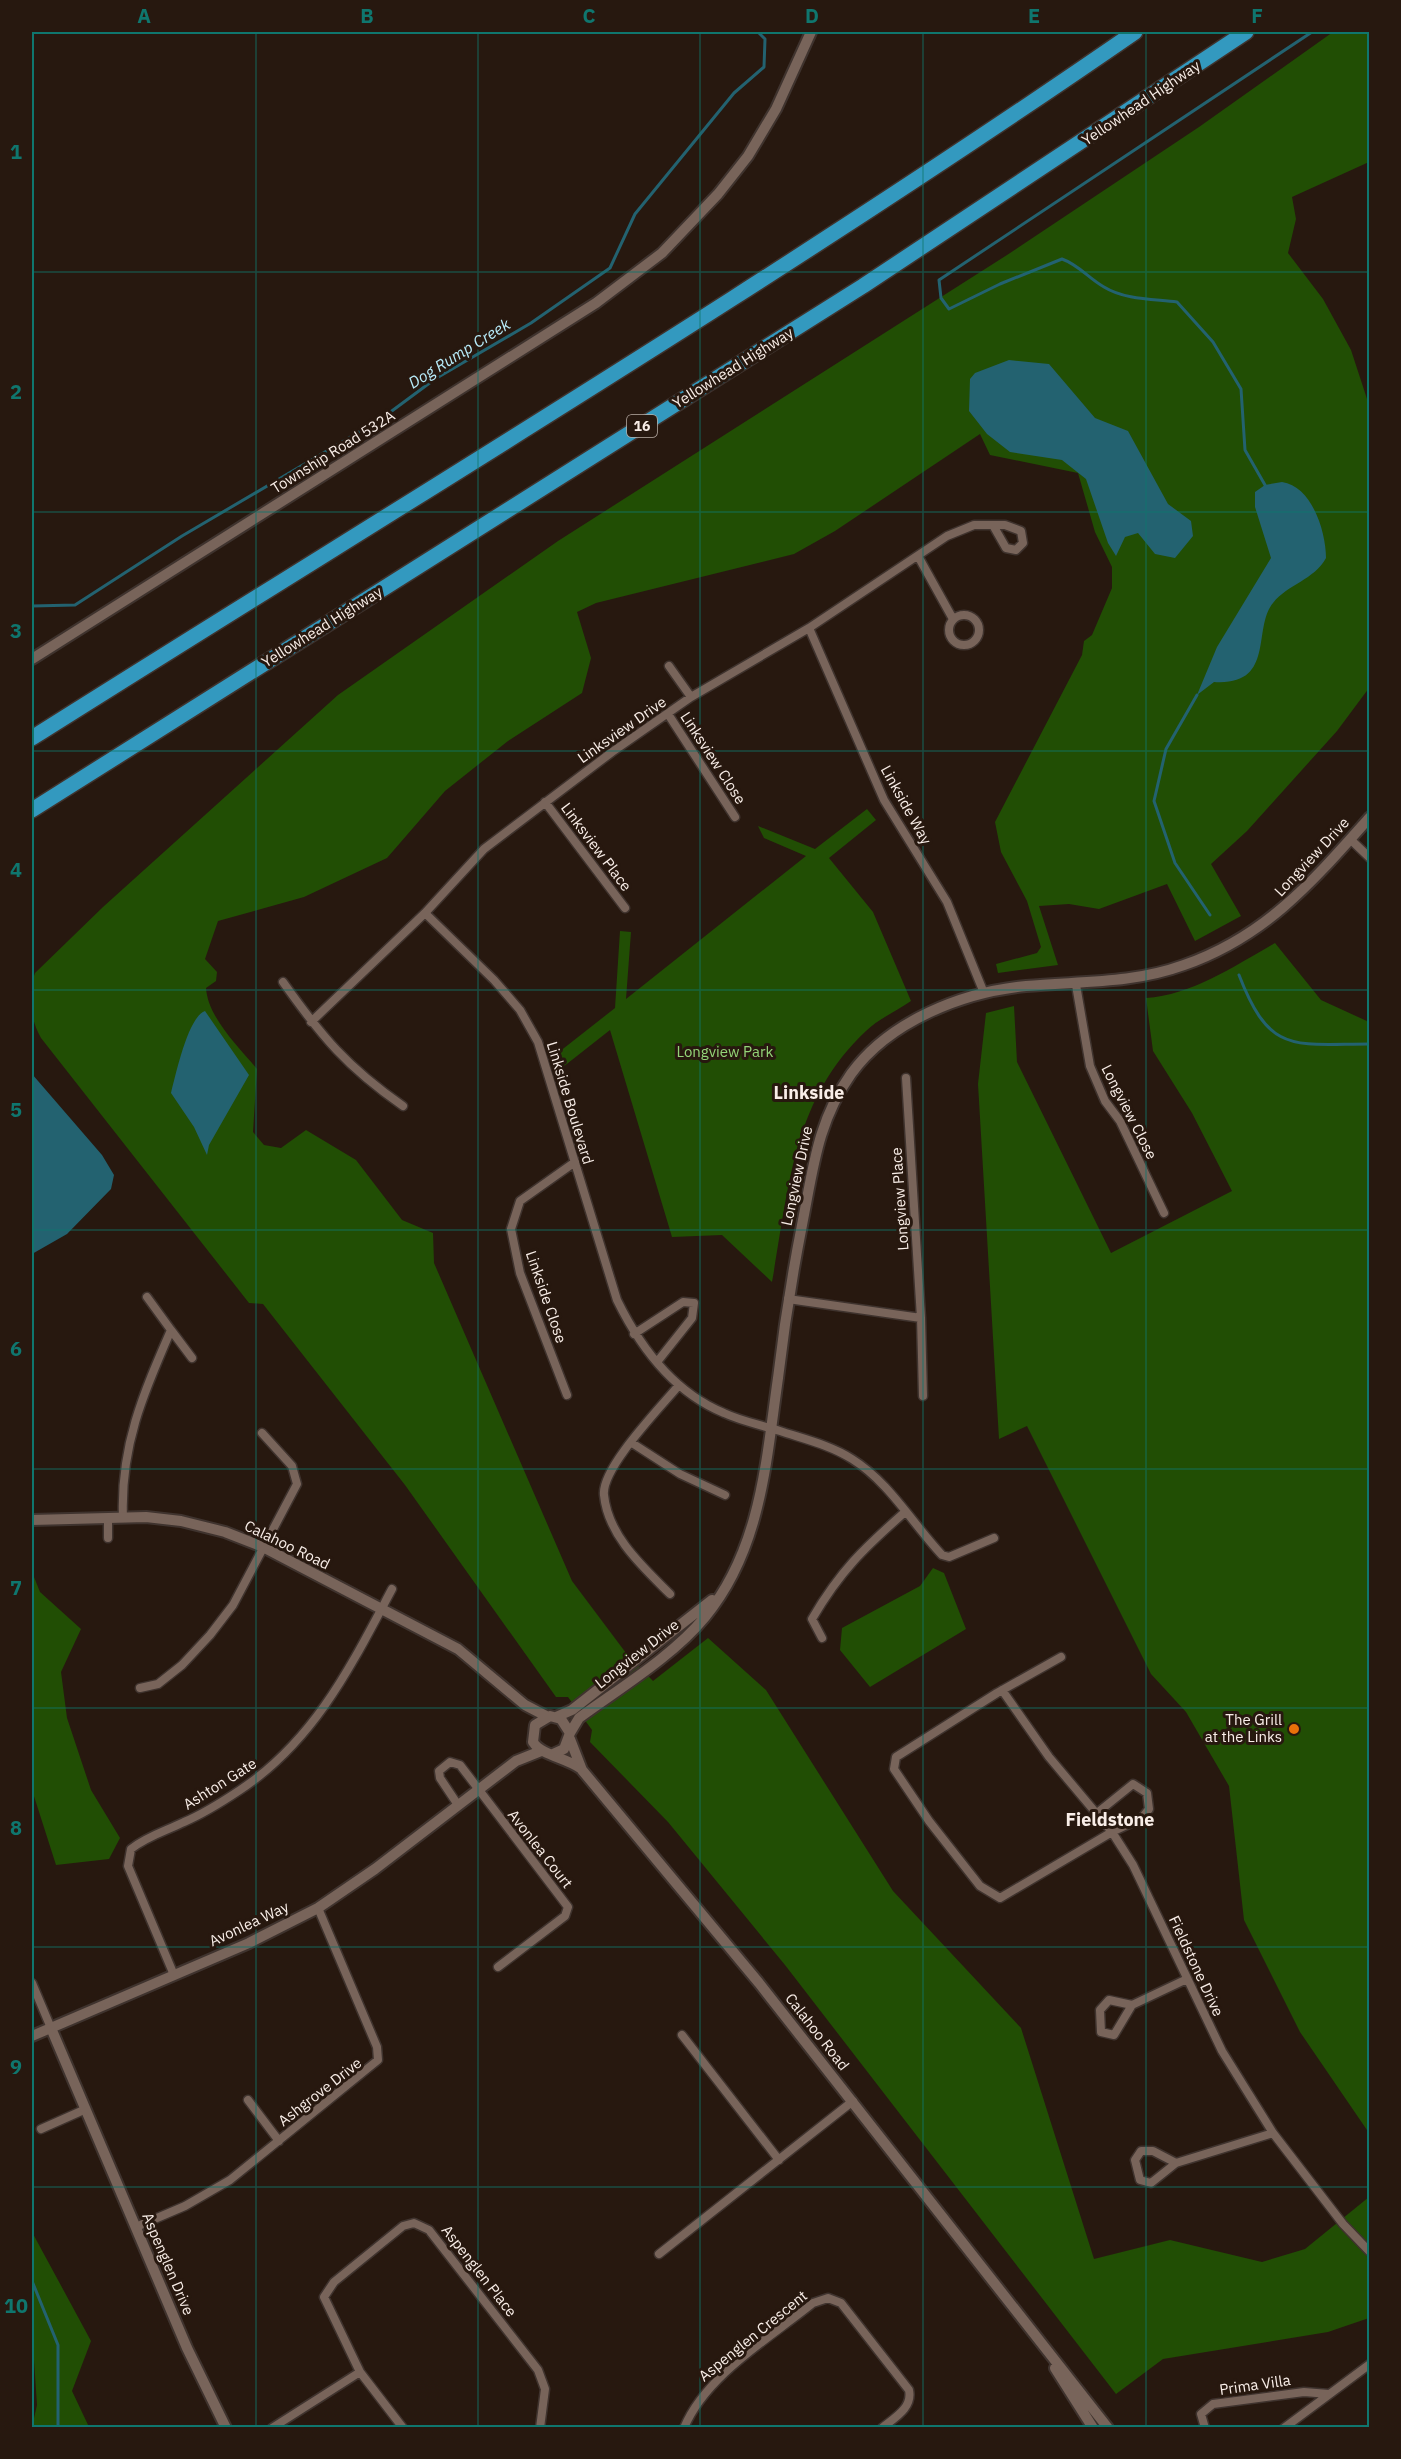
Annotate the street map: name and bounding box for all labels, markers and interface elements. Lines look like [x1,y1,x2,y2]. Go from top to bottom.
text: A [137,2,151,29]
text: B [360,2,374,29]
text: C [582,2,596,29]
text: D [805,2,819,29]
text: E [1028,2,1040,29]
text: F [1251,2,1263,29]
street label: Yellowhead Highway [1078,56,1204,149]
text: 1 [10,138,22,165]
water label: Dog Rump Creek [404,313,514,392]
street label: Yellowhead Highway [669,322,797,412]
text: 2 [10,378,22,405]
street label: Township Road 532A [267,406,398,497]
road number: 16 [627,415,657,437]
street label: Yellowhead Highway [258,581,386,671]
text: 3 [10,617,22,644]
street label: Linksview Drive [574,692,670,767]
street label: Linksview Close [676,708,750,807]
street label: Linkside Way [877,762,936,848]
street label: Linksview Place [557,799,636,895]
street label: Longview Drive [1270,813,1353,900]
text: 4 [10,856,22,883]
street label: Linkside Boulevard [543,1039,598,1167]
park label: Longview Park [677,1042,774,1061]
street label: Longview Close [1097,1061,1161,1162]
district label: Linkside [774,1081,844,1104]
text: 5 [10,1096,22,1123]
street label: Longview Drive [777,1124,816,1227]
street label: Longview Place [886,1147,913,1251]
street label: Linkside Close [522,1248,571,1346]
text: 6 [10,1335,22,1362]
street label: Calahoo Road [241,1516,333,1573]
text: 7 [10,1574,22,1601]
street label: Longview Drive [591,1615,682,1692]
place label: The Grill at the Links [1205,1710,1282,1746]
marker: The Grill at the Links [1287,1722,1301,1736]
street label: Ashton Gate [180,1754,260,1814]
street label: Avonlea Court [504,1806,577,1892]
district label: Fieldstone [1066,1808,1154,1831]
text: 8 [10,1814,22,1841]
street label: Avonlea Way [206,1897,292,1950]
street label: Fieldstone Drive [1165,1912,1228,2019]
street label: Calahoo Road [781,1989,853,2074]
text: 9 [10,2053,22,2080]
street label: Ashgrove Drive [274,2053,365,2130]
street label: Aspenglen Drive [138,2210,199,2318]
street label: Aspenglen Place [438,2221,521,2320]
street label: Aspenglen Crescent [694,2286,811,2385]
text: 10 [4,2292,28,2319]
street label: Prima Villa [1218,2370,1292,2399]

